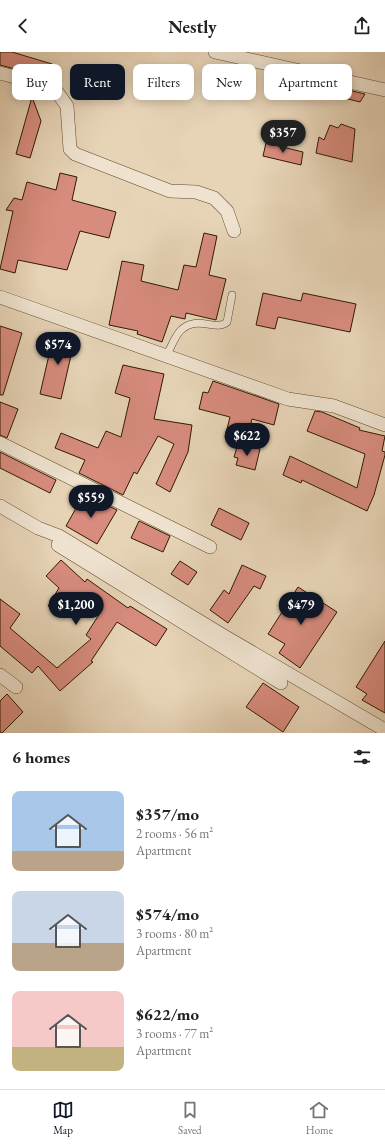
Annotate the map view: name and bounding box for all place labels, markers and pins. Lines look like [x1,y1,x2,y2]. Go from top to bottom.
pin: $357 [259,120,307,154]
pin: $574 [34,332,82,366]
pin: $622 [223,423,271,457]
pin: $559 [67,485,115,519]
pin: $1,200 [43,592,109,626]
pin: $479 [277,592,325,626]

